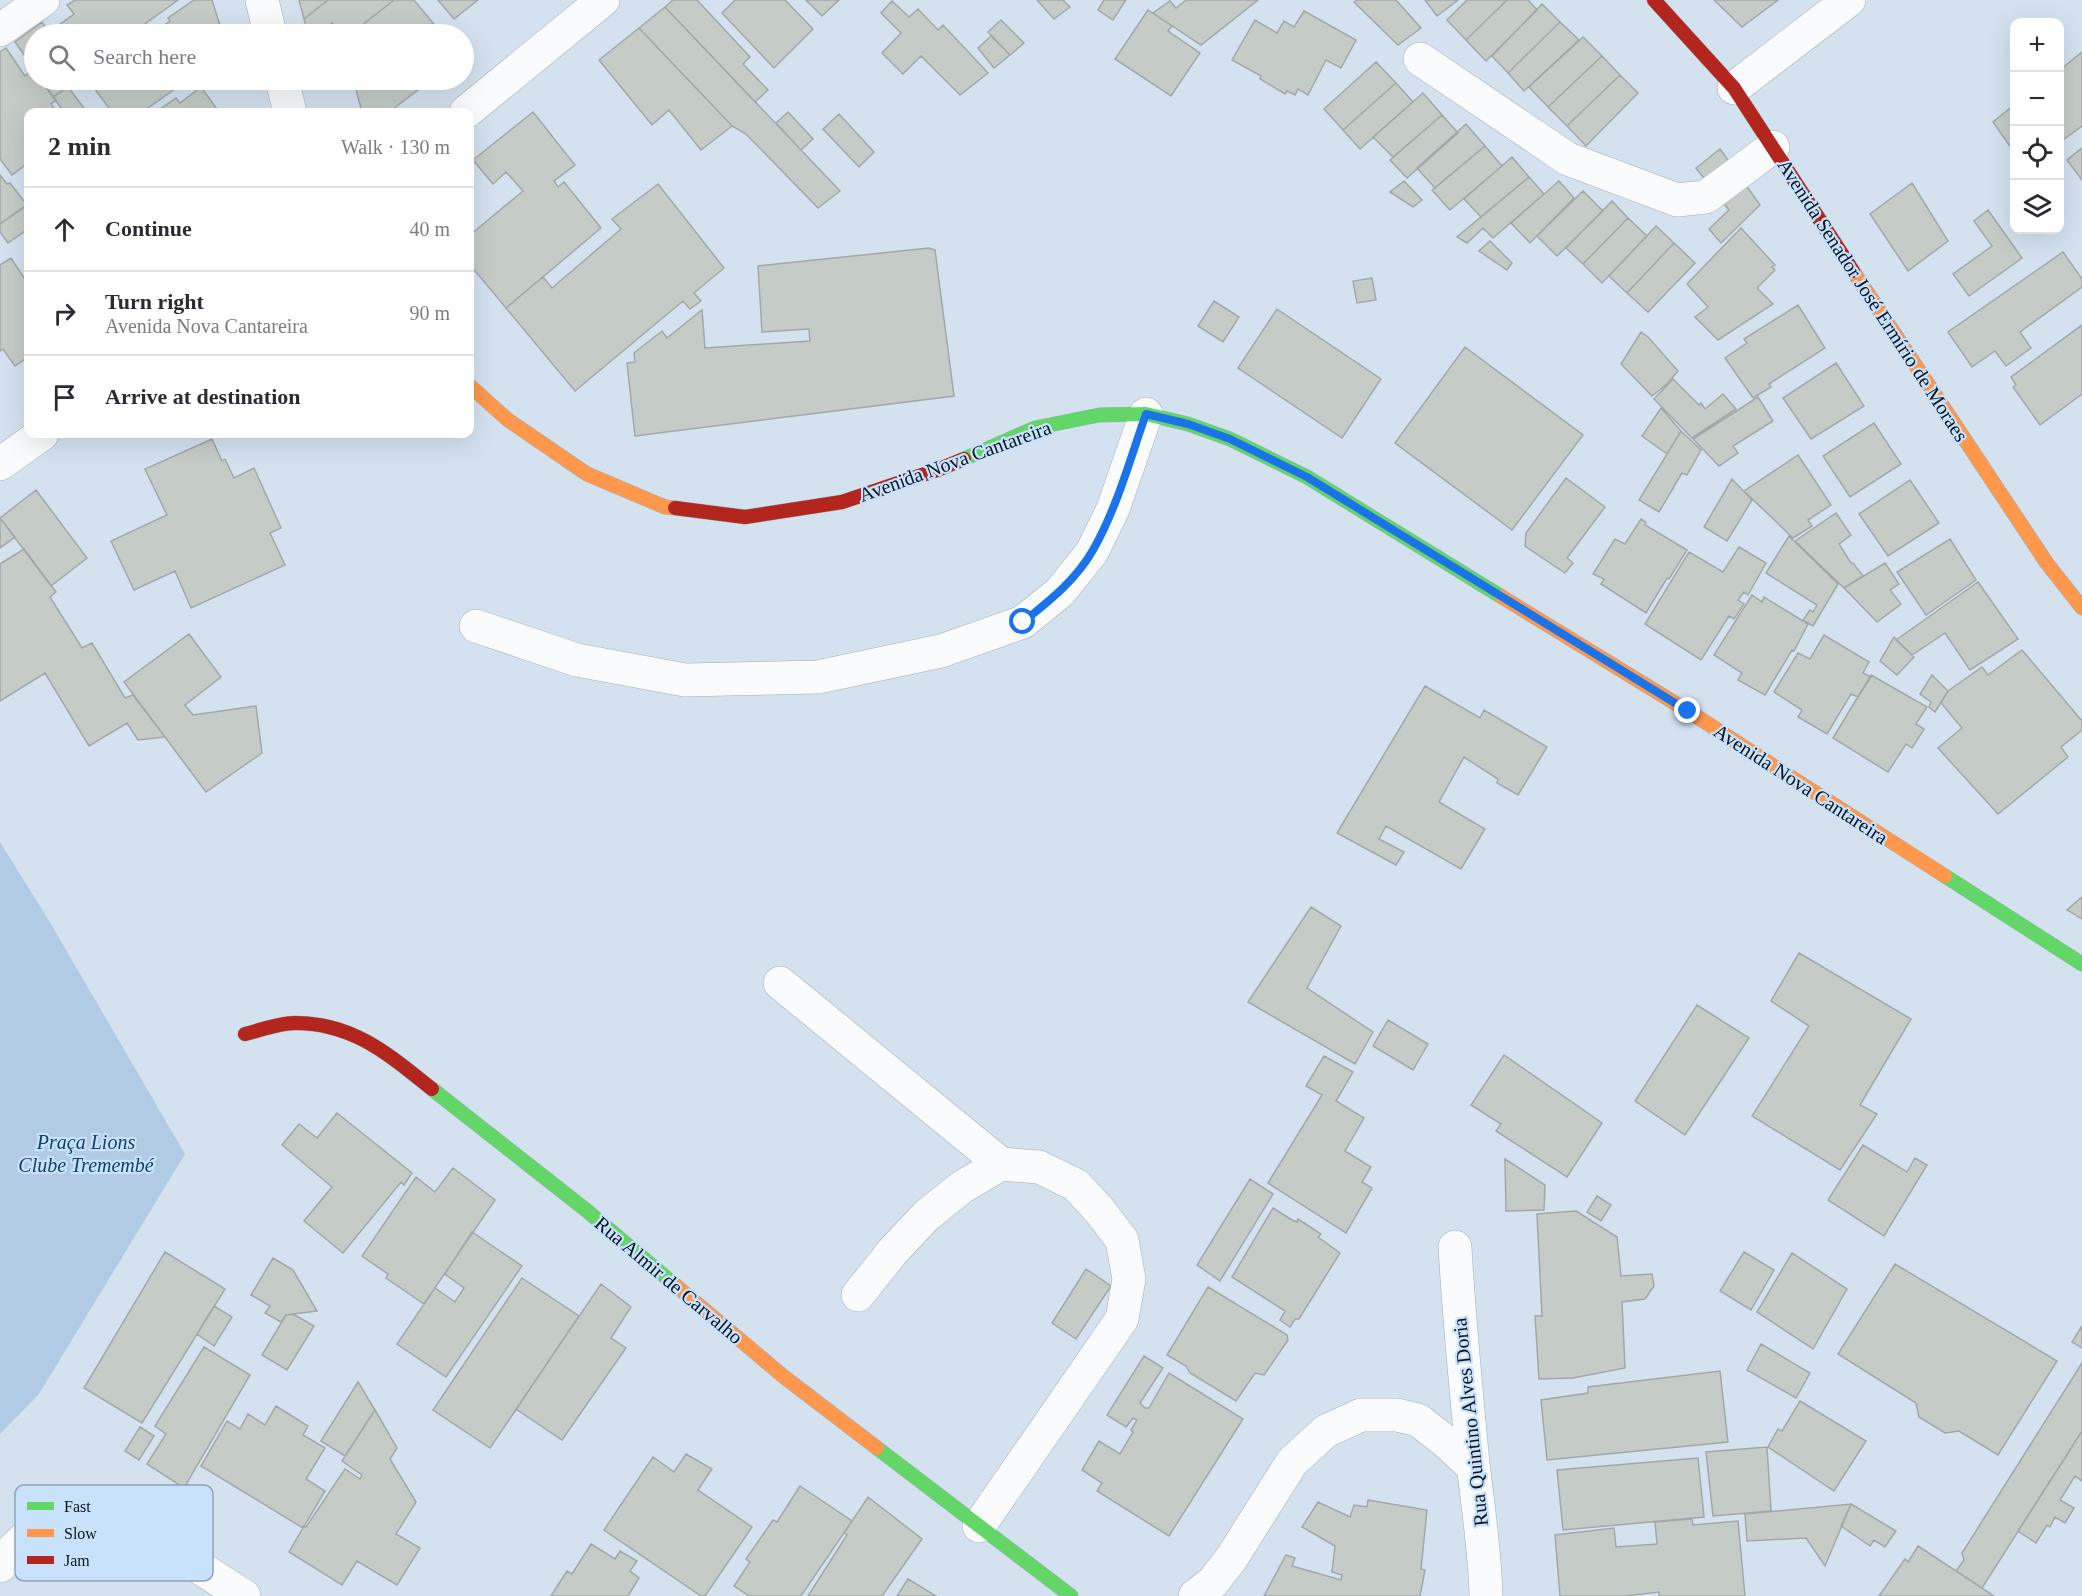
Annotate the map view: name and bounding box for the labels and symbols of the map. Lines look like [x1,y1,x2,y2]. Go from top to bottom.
street label: Avenida Senador José Ermírio de Moraes [1773,155,1973,446]
street label: Avenida Nova Cantareira [856,416,1054,506]
route start [1009,608,1035,634]
route end [1674,697,1700,723]
street label: Avenida Nova Cantareira [1710,720,1892,849]
park label: Praça Lions Clube Tremembé [18,1131,155,1176]
street label: Rua Almir de Carvalho [591,1212,747,1348]
street label: Rua Quintino Alves Doria [1448,1317,1492,1527]
legend [15,1485,213,1581]
text: Fast [64,1498,91,1515]
text: Slow [64,1525,97,1542]
text: Jam [64,1552,90,1569]

